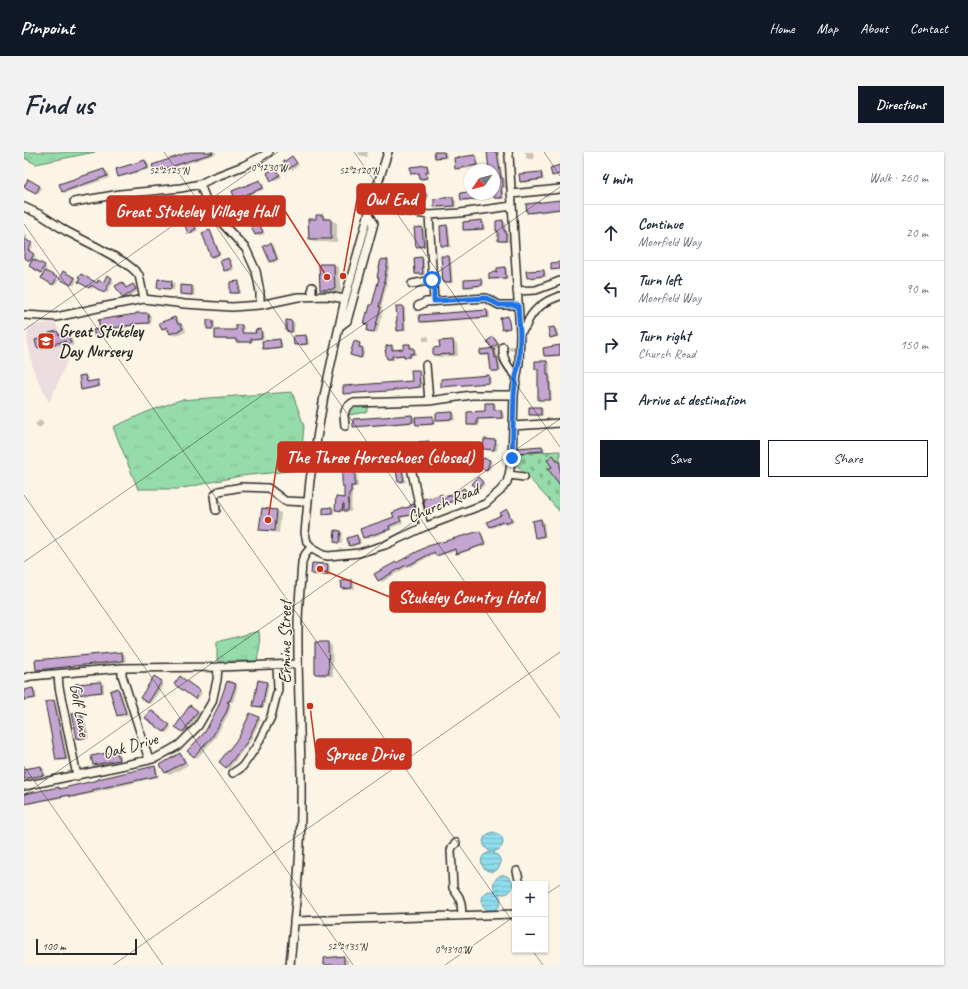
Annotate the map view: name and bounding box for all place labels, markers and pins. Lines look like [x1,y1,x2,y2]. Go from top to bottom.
callout: Owl End [357,184,425,214]
callout: Great Stukeley Village Hall [107,196,285,226]
place label: Great Stukeley Day Nursery [59,321,145,362]
school or university icon: Great Stukeley Day Nursery [36,331,56,351]
callout: The Three Horseshoes (closed) [278,442,483,472]
callout: Stukeley Country Hotel [390,582,545,612]
callout: Spruce Drive [316,739,411,769]

